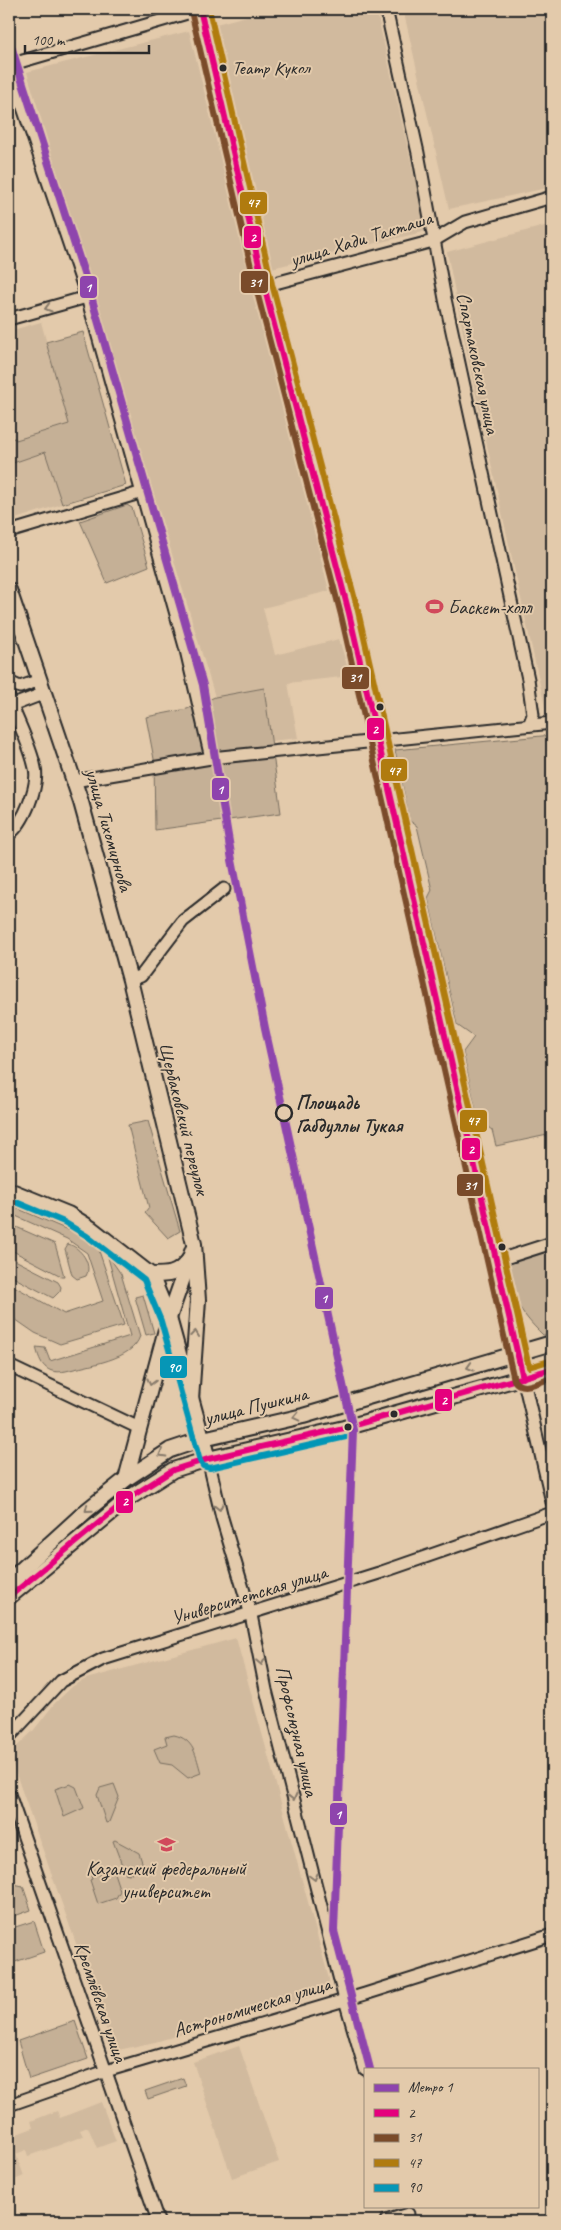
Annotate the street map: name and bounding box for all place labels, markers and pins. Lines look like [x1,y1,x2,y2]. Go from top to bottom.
place label: Театр Кукол [232,56,311,80]
marker: Театр Кукол [218,63,228,73]
place label: Баскет-холл [448,595,533,620]
sports icon: Баскет-холл [424,597,444,617]
unlabelled marker [375,702,385,712]
place label: Площадь Габдуллы Тукая [296,1090,404,1139]
marker: Площадь Габдуллы Тукая [275,1104,293,1122]
unlabelled marker [497,1242,507,1252]
unlabelled marker [389,1409,399,1419]
unlabelled marker [343,1422,353,1432]
school or university icon: Казанский федеральный университет [156,1834,176,1854]
place label: Казанский федеральный университет [86,1856,248,1904]

